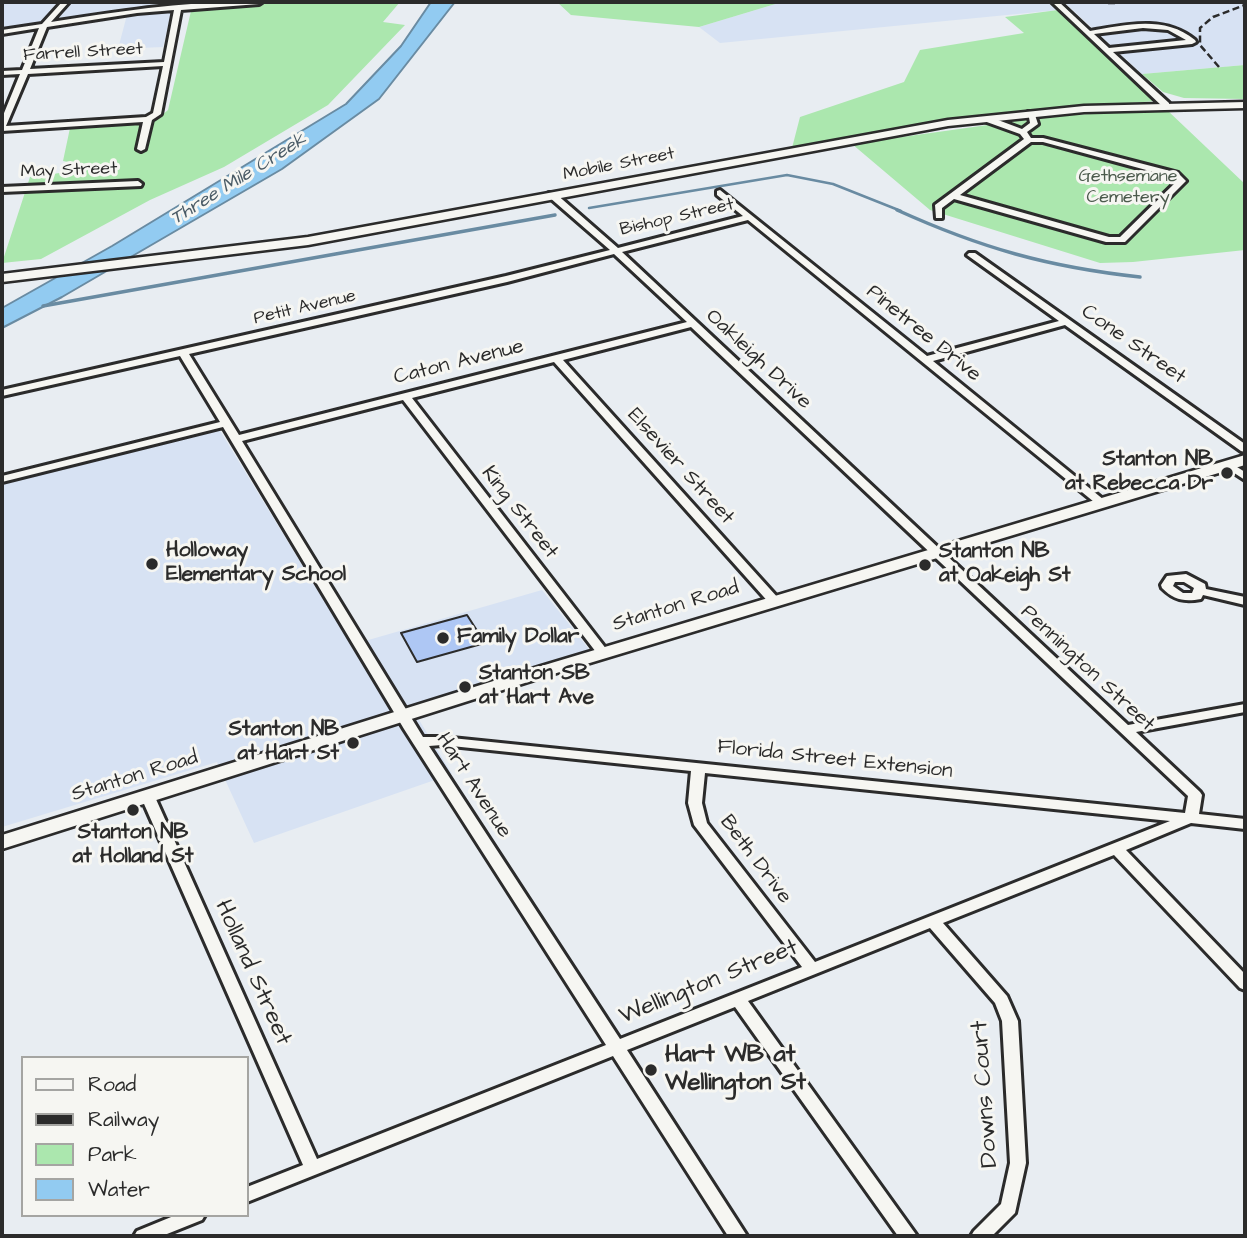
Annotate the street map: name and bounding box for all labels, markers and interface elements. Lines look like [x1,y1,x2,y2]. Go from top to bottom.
street label: Farrell Street [23,39,143,67]
water label: Three Mile Creek [167,129,311,231]
street label: Mobile Street [561,144,677,186]
street label: May Street [20,159,118,183]
park label: Gethsemane Cemetery [1078,166,1178,208]
street label: Bishop Street [618,194,736,242]
street label: Pinetree Drive [861,280,985,388]
street label: Petit Avenue [252,286,358,330]
street label: Cone Street [1076,300,1190,390]
street label: Oakleigh Drive [700,304,816,416]
street label: Caton Avenue [391,335,527,391]
street label: Elsevier Street [621,404,739,530]
place label: Stanton NB at Rebecca Dr [1065,448,1213,498]
street label: King Street [475,462,563,564]
marker: Stanton NB at Rebecca Dr [1219,465,1235,481]
place label: Holloway Elementary School [166,539,346,589]
place label: Stanton NB at Oakeigh St [939,540,1070,590]
marker: Holloway Elementary School [144,556,160,572]
marker: Stanton NB at Oakeigh St [917,557,933,573]
street label: Stanton Road [610,576,742,638]
street label: Pennington Street [1015,600,1159,738]
place label: Family Dollar [457,625,579,651]
marker: Family Dollar [435,630,451,646]
place label: Stanton SB at Hart Ave [479,662,594,712]
marker: Stanton SB at Hart Ave [457,679,473,695]
place label: Stanton NB at Hart St [229,718,339,768]
street label: Hart Avenue [430,729,516,843]
marker: Stanton NB at Hart St [345,735,361,751]
street label: Florida Street Extension [716,735,954,785]
street label: Stanton Road [69,746,201,808]
marker: Stanton NB at Holland St [125,802,141,818]
street label: Beth Drive [714,811,796,909]
place label: Stanton NB at Holland St [72,821,194,871]
street label: Holland Street [207,896,297,1050]
street label: Wellington Street [616,934,802,1032]
street label: Downs Court [966,1019,1006,1169]
place label: Hart WB at Wellington St [665,1042,806,1098]
legend [21,1056,248,1217]
marker: Hart WB at Wellington St [643,1062,659,1078]
text: Road [88,1070,136,1099]
text: Railway [88,1105,159,1134]
text: Park [88,1140,137,1169]
text: Water [88,1175,150,1204]

